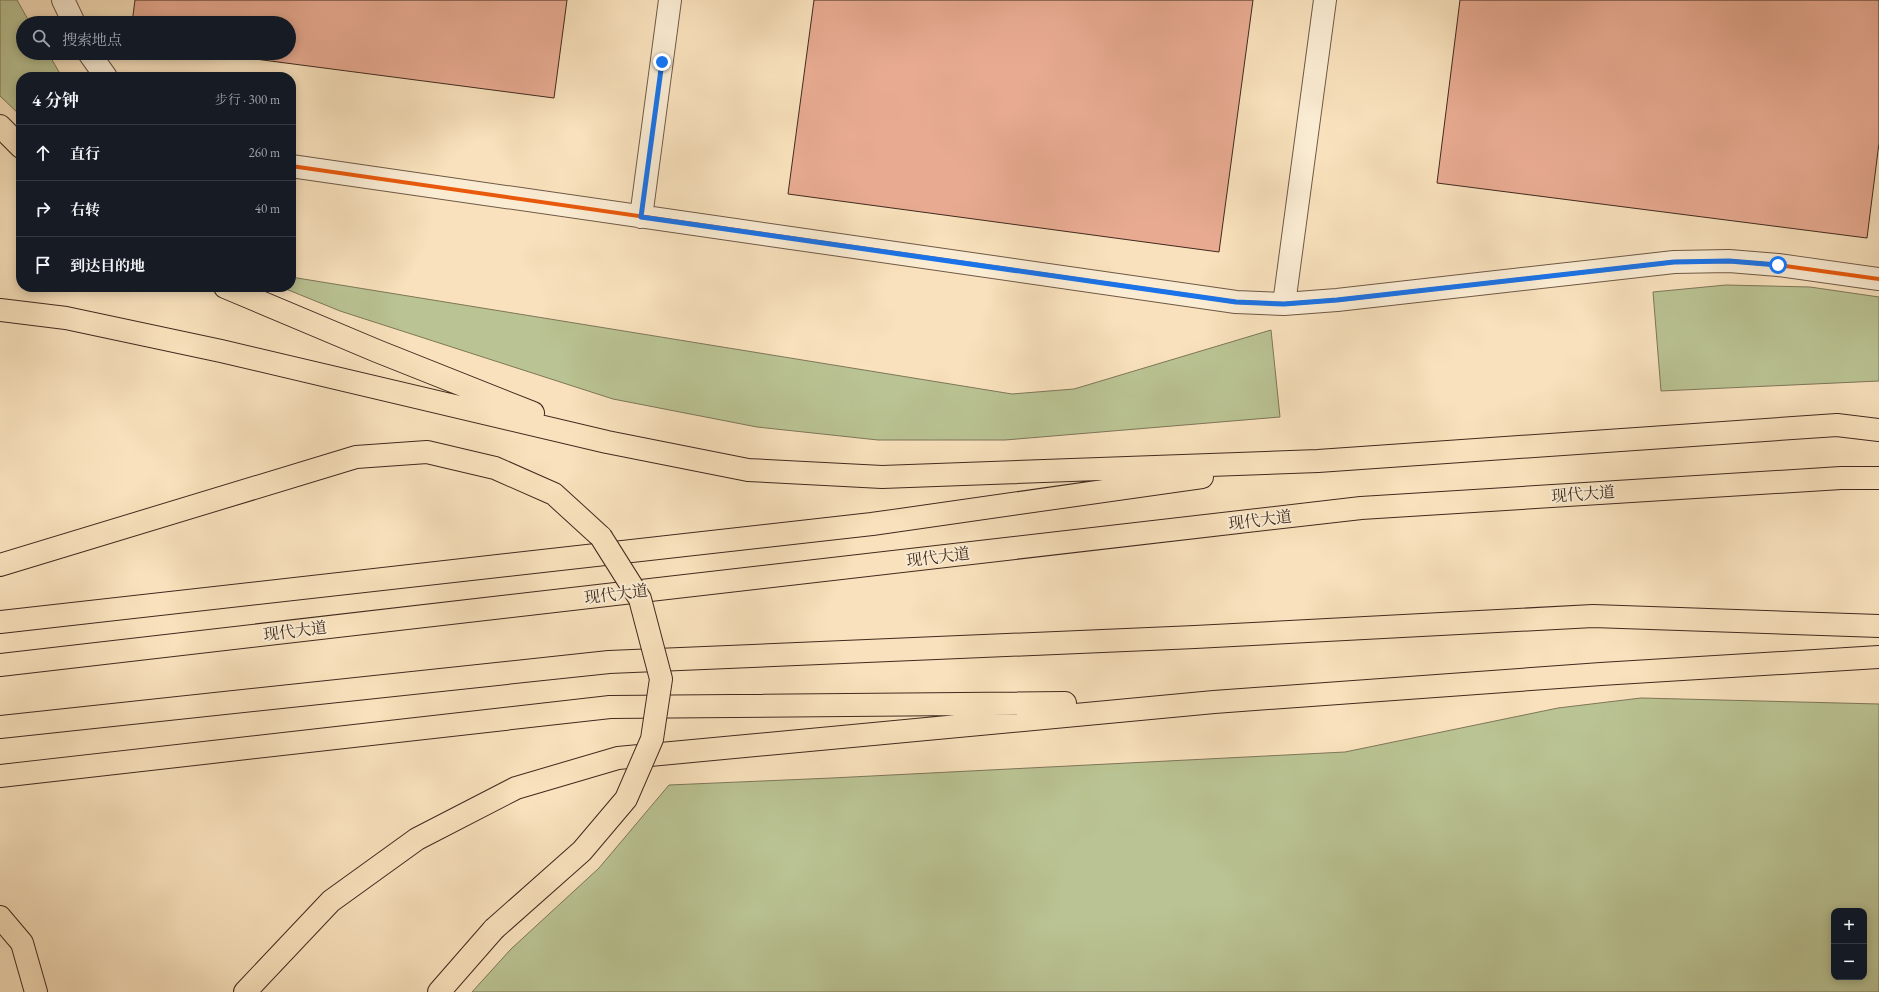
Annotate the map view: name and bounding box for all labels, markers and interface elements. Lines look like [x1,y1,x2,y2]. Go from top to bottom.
search box [16,16,296,60]
icon: search [30,27,52,49]
text: 搜索地点 [62,30,122,49]
route end [653,53,671,71]
text: 4 分钟 [32,89,79,111]
text: 步行 · 300 m [215,91,280,108]
icon: ahead [32,142,54,164]
text: 直行 [70,144,100,163]
text: 260 m [249,144,280,161]
icon: right [32,198,54,220]
text: 右转 [70,200,100,219]
text: 40 m [255,200,280,217]
icon: arrive [32,254,54,276]
text: 到达目的地 [70,256,145,275]
route start [1769,256,1787,274]
street label: 现代大道 [1550,481,1616,507]
street label: 现代大道 [1227,506,1293,534]
street label: 现代大道 [905,543,971,571]
street label: 现代大道 [583,580,649,608]
street label: 现代大道 [262,617,328,645]
map controls [1831,908,1867,980]
button: + [1831,908,1867,944]
button: − [1831,944,1867,980]

